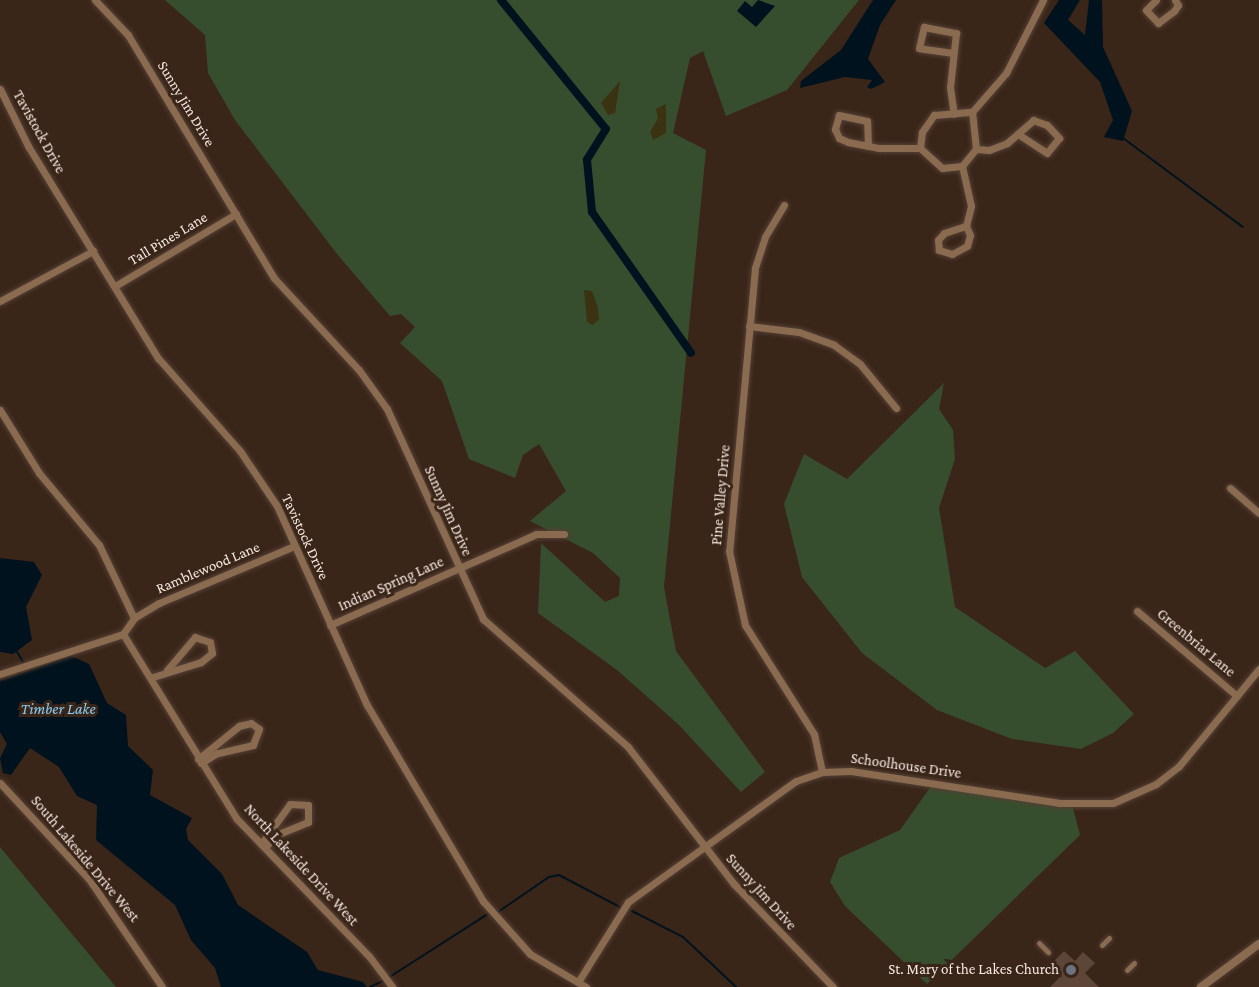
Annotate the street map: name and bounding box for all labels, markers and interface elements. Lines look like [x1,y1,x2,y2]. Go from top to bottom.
street label: Sunny Jim Drive [153,58,219,150]
street label: Tavistock Drive [9,87,69,177]
street label: Tall Pines Lane [125,208,211,270]
street label: Pine Valley Drive [708,444,734,546]
street label: Sunny Jim Drive [420,463,476,559]
street label: Tavistock Drive [277,491,333,583]
street label: Ramblewood Lane [153,538,263,598]
street label: Indian Spring Lane [335,553,447,615]
street label: Greenbriar Lane [1153,605,1239,681]
water label: Timber Lake [21,699,95,719]
street label: Schoolhouse Drive [850,749,962,783]
street label: South Lakeside Drive West [27,792,143,926]
street label: North Lakeside Drive West [240,801,362,929]
street label: Sunny Jim Drive [722,850,800,934]
place label: St. Mary of the Lakes Church [888,961,1059,979]
marker: St. Mary of the Lakes Church [1064,963,1078,977]

